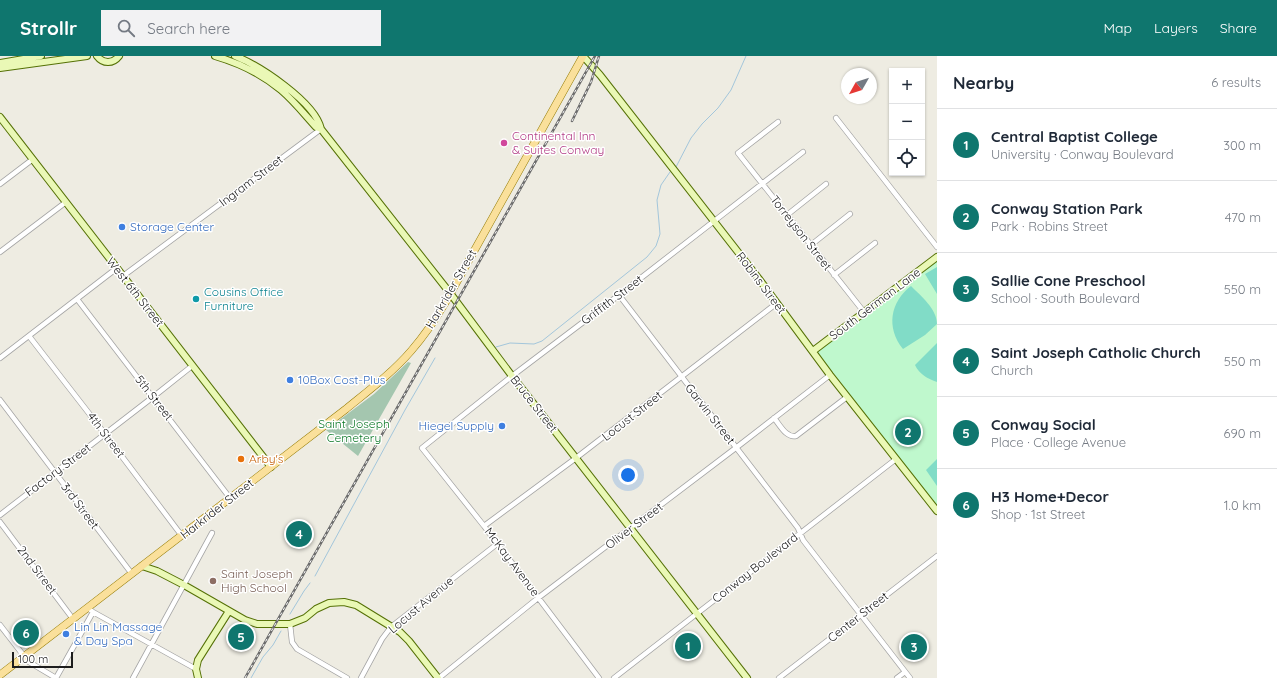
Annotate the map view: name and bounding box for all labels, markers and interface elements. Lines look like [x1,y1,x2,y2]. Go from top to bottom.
search box [101,10,381,46]
text: Strollr [20,16,77,40]
icon: search [115,17,137,39]
text: Search here [147,19,230,38]
text: Map [1103,19,1132,37]
text: Layers [1154,19,1198,37]
text: Share [1220,19,1257,37]
north arrow [841,68,877,104]
map controls [889,68,925,176]
button: + [889,68,925,104]
text: Nearby [953,72,1014,93]
text: 6 results [1211,74,1261,90]
button: − [889,104,925,140]
text: Central Baptist College [991,127,1158,146]
place label: Continental Inn & Suites Conway [512,128,604,157]
text: 1 [963,137,969,153]
text: 300 m [1223,137,1261,153]
marker: Continental Inn & Suites Conway [499,138,509,148]
button: locate [889,140,925,176]
text: University · Conway Boulevard [991,146,1174,162]
street label: Ingram Street [216,152,286,210]
street label: Torreyson Street [767,192,835,273]
text: Conway Station Park [991,199,1143,218]
text: 2 [962,209,970,225]
text: 470 m [1225,209,1261,225]
text: Park · Robins Street [991,218,1108,234]
place label: Storage Center [130,219,214,234]
marker: Storage Center [117,222,127,232]
street label: Harkrider Street [422,247,479,331]
street label: Robins Street [733,249,790,317]
street label: West 6th Street [103,254,167,330]
street label: South German Lane [826,264,924,343]
street label: Griffith Street [578,271,646,328]
text: Sallie Cone Preschool [991,271,1146,290]
text: 3 [963,281,969,297]
text: 550 m [1224,281,1261,297]
place label: Cousins Office Furniture [204,284,284,313]
text: School · South Boulevard [991,290,1140,306]
marker: Cousins Office Furniture [191,294,201,304]
text: Saint Joseph Catholic Church [991,343,1201,362]
text: 4 [962,353,970,369]
text: 550 m [1224,353,1261,369]
text: Church [991,362,1033,378]
street label: 5th Street [132,372,177,423]
place label: 10Box Cost-Plus [298,372,386,387]
street label: Bruce Street [507,372,561,435]
marker: 10Box Cost-Plus [285,375,295,385]
street label: Garvin Street [682,380,739,447]
street label: Locust Street [599,387,665,444]
street label: 4th Street [84,409,128,460]
text: Conway Social [991,415,1096,434]
park label: Saint Joseph Cemetery [318,416,390,445]
pin: 2 [895,417,921,447]
place label: Hiegel Supply [418,418,494,433]
marker: Hiegel Supply [497,421,507,431]
text: 5 [962,425,970,441]
text: 690 m [1224,425,1261,441]
text: Place · College Avenue [991,434,1126,450]
street label: Factory Street [22,440,94,499]
place label: Arby's [249,451,284,466]
marker: Arby's [236,454,246,464]
your location [618,465,638,485]
street label: Harkrider Street [177,475,256,542]
street label: 3rd Street [58,480,103,532]
text: H3 Home+Decor [991,487,1109,506]
text: 6 [962,497,970,513]
text: 1.0 km [1224,497,1261,513]
street label: Oliver Street [602,499,665,552]
text: Shop · 1st Street [991,506,1085,522]
pin: 4 [286,519,312,549]
street label: McKay Avenue [482,524,543,599]
street label: Conway Boulevard [709,529,801,606]
street label: 2nd Street [14,542,61,597]
place label: Saint Joseph High School [221,566,292,595]
street label: Locust Avenue [385,573,457,636]
marker: Saint Joseph High School [208,576,218,586]
street label: Center Street [824,588,891,645]
pin: 6 [13,618,39,648]
place label: Lin Lin Massage & Day Spa [74,619,162,648]
pin: 5 [228,622,254,652]
marker: Lin Lin Massage & Day Spa [61,629,71,639]
pin: 1 [675,631,701,661]
pin: 3 [901,632,927,662]
scale bar [12,650,73,669]
text: 100 m [18,652,48,666]

